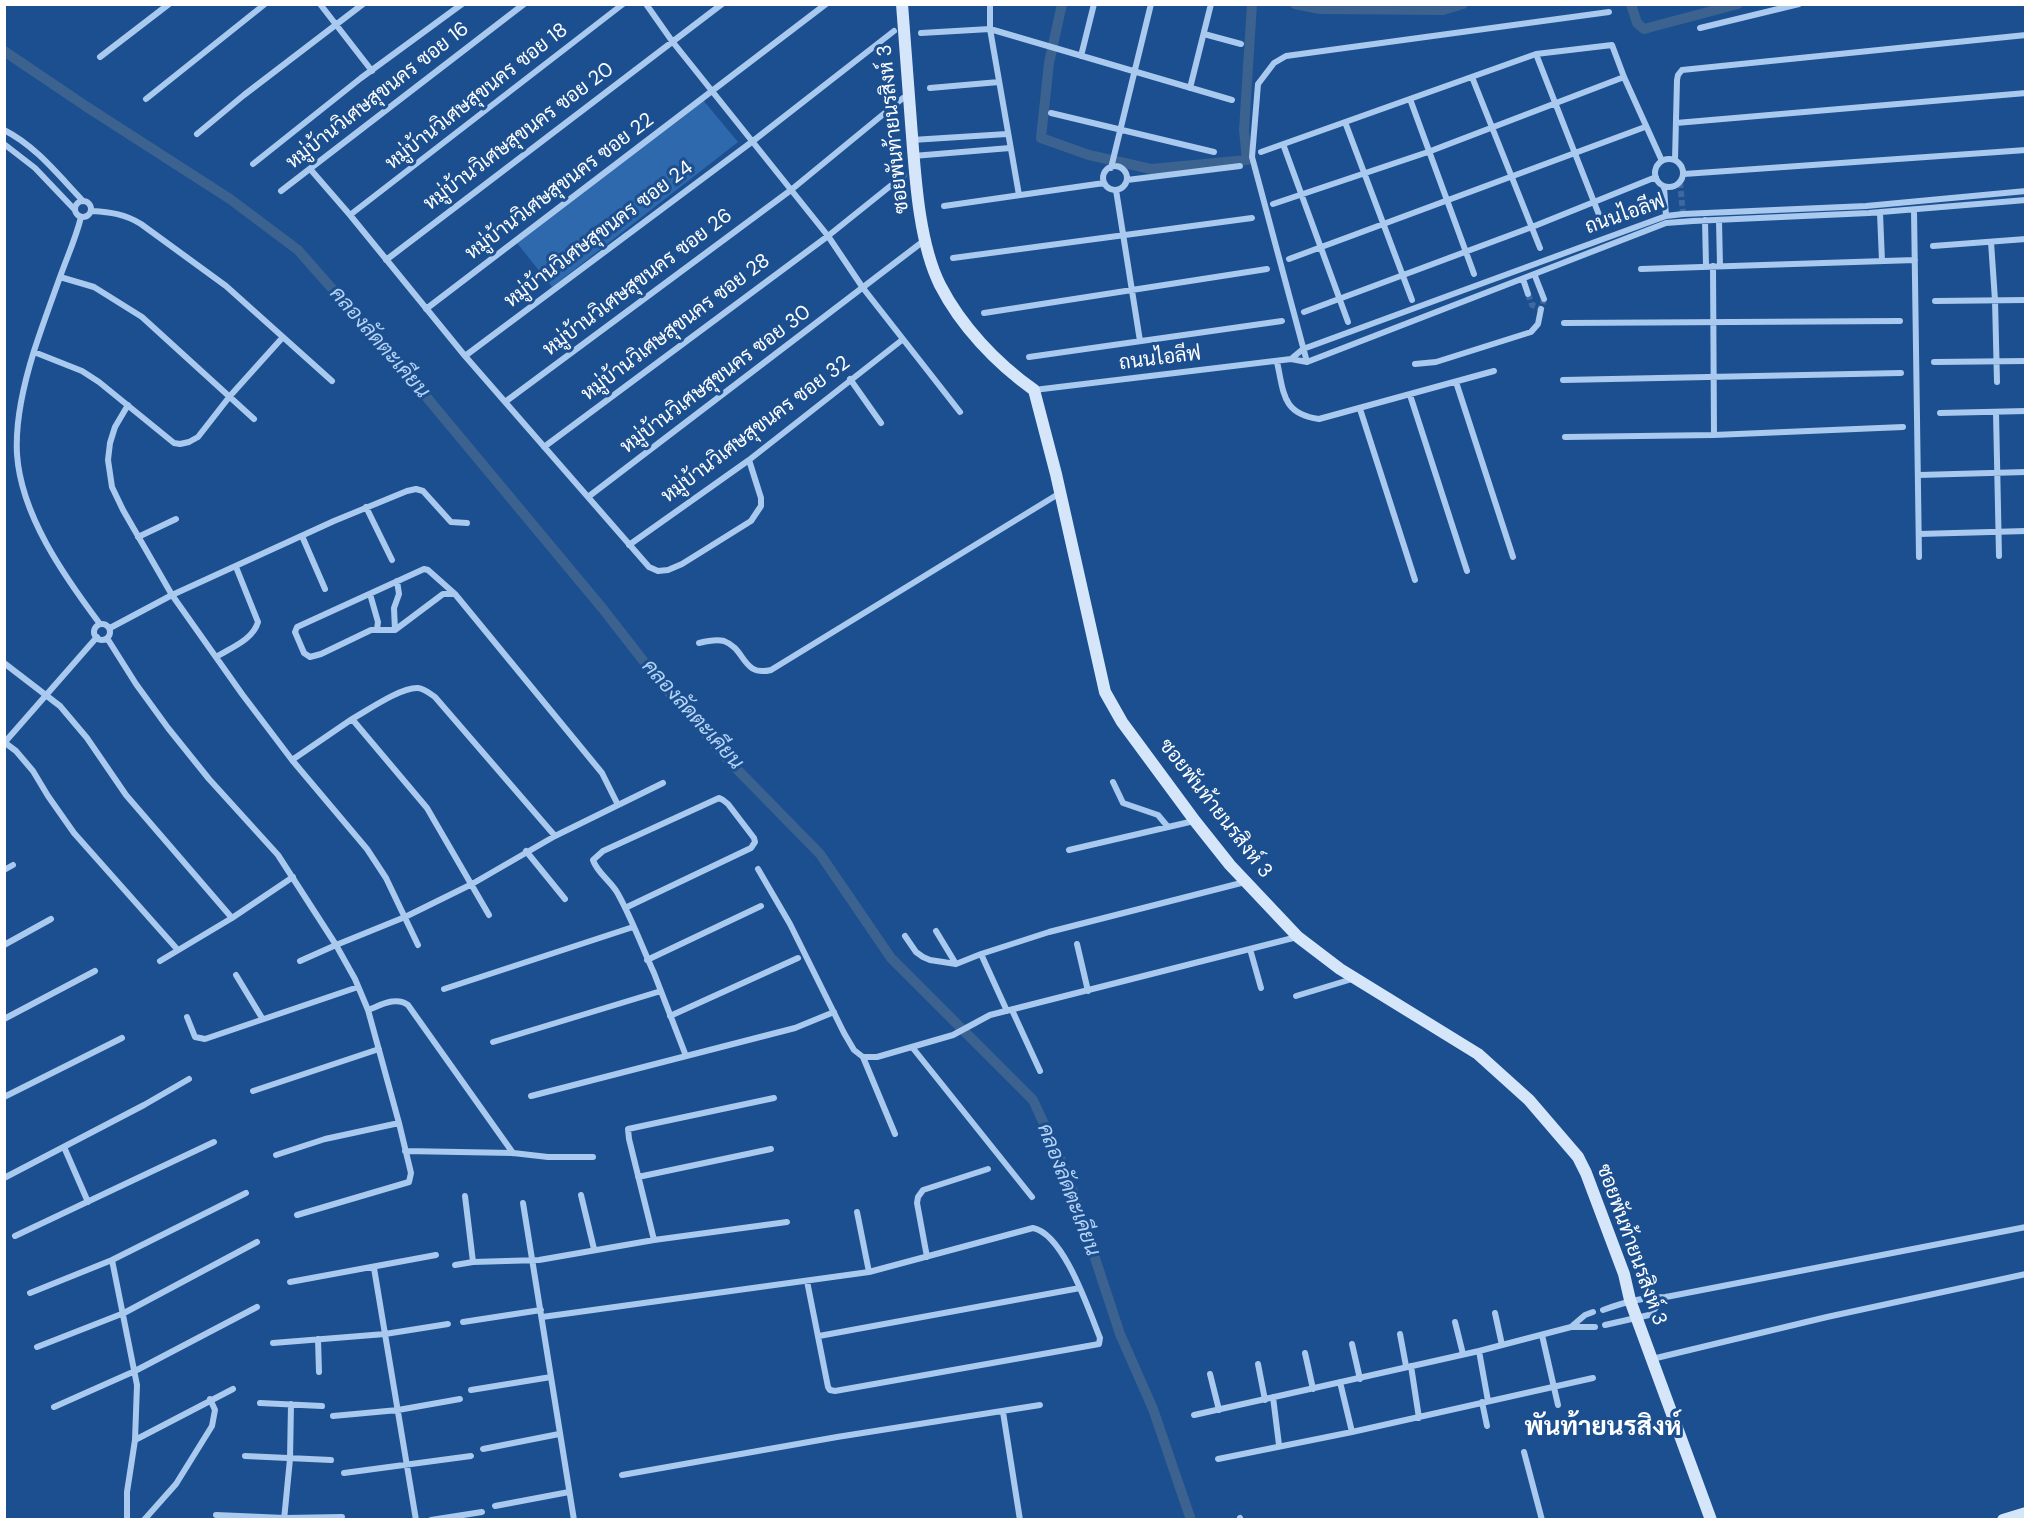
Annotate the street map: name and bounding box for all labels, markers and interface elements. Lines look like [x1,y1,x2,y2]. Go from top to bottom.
street label: หมู่บ้านวิเศษสุขนคร ซอย 16 [282,17,474,175]
street label: หมู่บ้านวิเศษสุขนคร ซอย 18 [381,18,573,176]
street label: ซอยพันท้ายนรสิงห์ 3 [873,43,915,215]
street label: หมู่บ้านวิเศษสุขนคร ซอย 20 [419,58,619,216]
street label: หมู่บ้านวิเศษสุขนคร ซอย 22 [461,108,659,266]
street label: หมู่บ้านวิเศษสุขนคร ซอย 24 [500,156,698,314]
street label: ถนนไอลีฟ [1582,190,1668,240]
street label: หมู่บ้านวิเศษสุขนคร ซอย 26 [539,204,737,362]
street label: หมู่บ้านวิเศษสุขนคร ซอย 28 [577,249,775,407]
water label: คลองลัดตะเคียน [324,282,434,404]
street label: หมู่บ้านวิเศษสุขนคร ซอย 30 [616,301,816,459]
street label: ถนนไอลีฟ [1118,342,1202,376]
street label: หมู่บ้านวิเศษสุขนคร ซอย 32 [657,351,855,509]
water label: คลองลัดตะเคียน [636,655,748,775]
street label: ซอยพันท้ายนรสิงห์ 3 [1153,735,1277,883]
water label: คลองลัดตะเคียน [1031,1120,1105,1260]
street label: ซอยพันท้ายนรสิงห์ 3 [1591,1161,1671,1329]
district label: พันท้ายนรสิงห์ [1524,1412,1682,1444]

